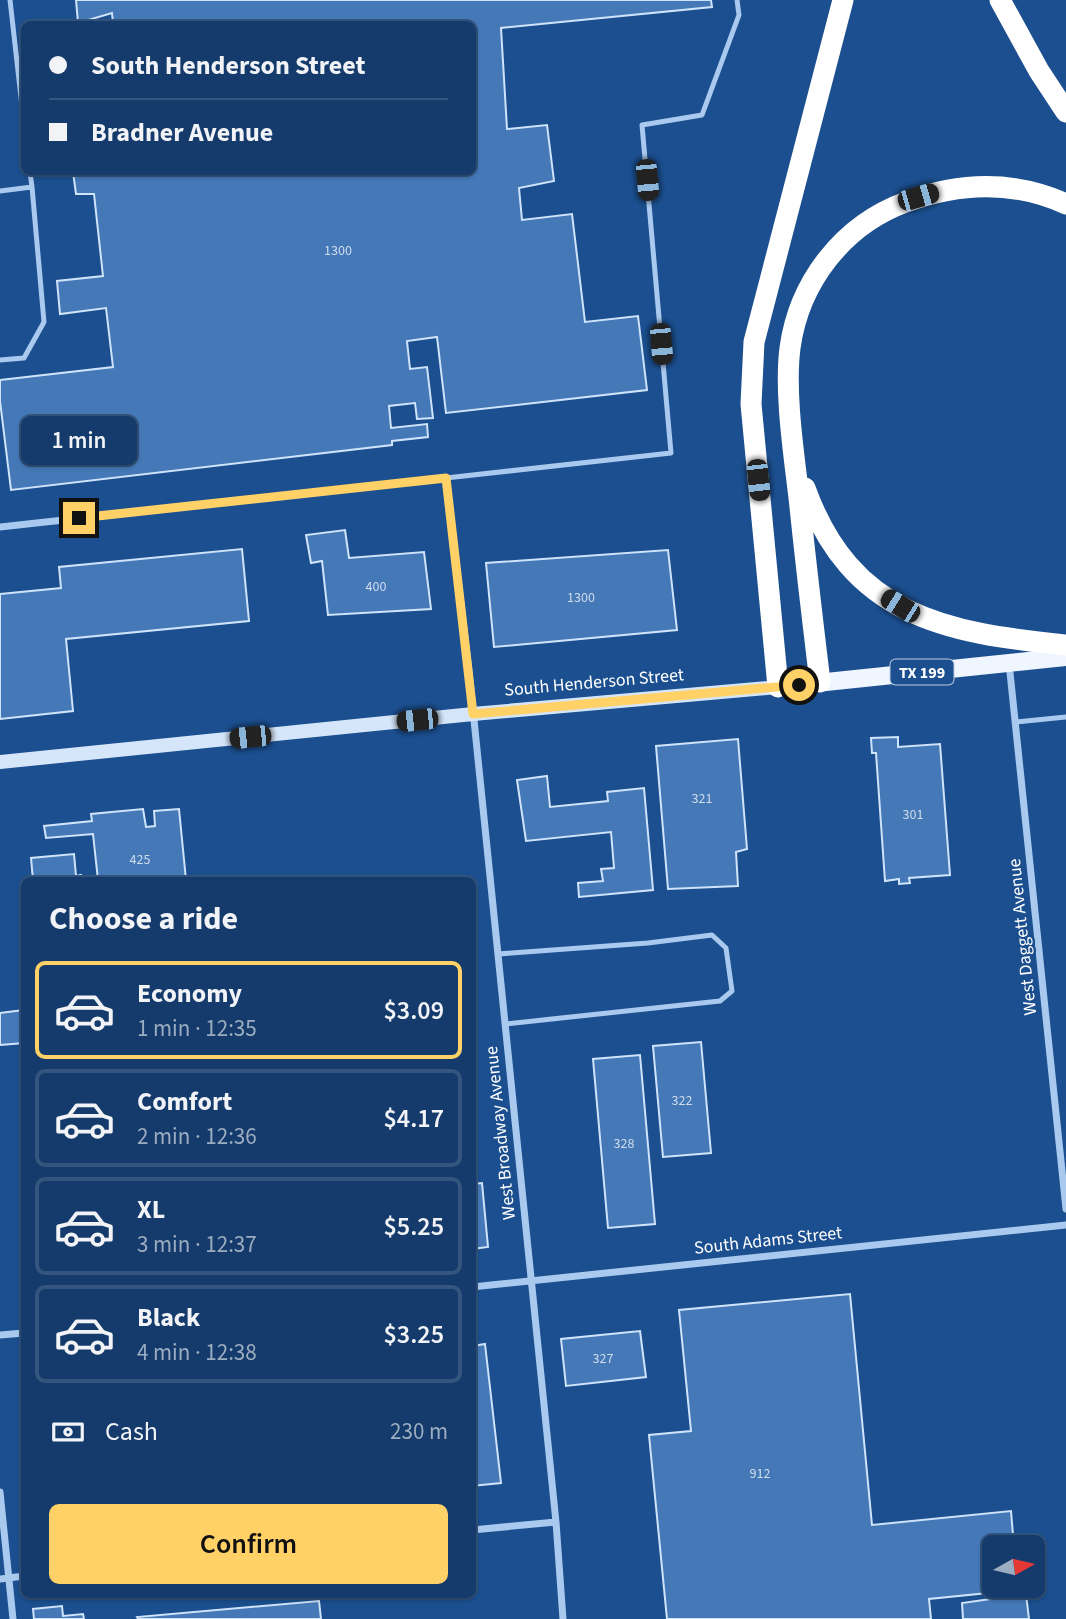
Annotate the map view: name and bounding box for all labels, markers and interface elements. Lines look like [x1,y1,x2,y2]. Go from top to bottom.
text: South Henderson Street [91,47,365,84]
text: Bradner Avenue [91,114,273,151]
car [635,158,660,202]
car [895,181,942,213]
house number: 1300 [324,241,352,261]
car [649,322,674,366]
callout: 1 min [21,416,137,466]
text: 1 min [52,424,106,457]
car [746,458,771,502]
route end [63,502,95,534]
house number: 400 [366,577,386,597]
car [877,586,924,626]
house number: 1300 [567,588,595,608]
road number: TX 199 [890,660,954,684]
street label: South Henderson Street [503,662,685,703]
route start [783,669,815,701]
car [396,707,439,733]
car [229,724,272,750]
house number: 321 [692,789,712,809]
house number: 301 [903,805,923,825]
house number: 425 [130,850,150,870]
street label: West Daggett Avenue [1002,857,1043,1017]
text: Choose a ride [49,896,238,942]
text: Economy [137,975,242,1012]
icon: car [53,979,116,1042]
text: $3.09 [383,992,444,1029]
text: 1 min · 12:35 [137,1012,257,1045]
street label: West Broadway Avenue [479,1045,522,1221]
text: Comfort [137,1083,232,1120]
icon: car [53,1087,116,1150]
house number: 322 [672,1091,692,1111]
text: $4.17 [383,1100,444,1137]
text: 2 min · 12:36 [137,1120,257,1153]
house number: 328 [614,1134,634,1154]
text: XL [137,1191,165,1228]
icon: car [53,1195,116,1258]
text: $5.25 [383,1208,444,1245]
street label: South Adams Street [693,1220,843,1261]
text: 3 min · 12:37 [137,1228,257,1261]
text: Black [137,1299,200,1336]
icon: car [53,1303,116,1366]
text: $3.25 [383,1316,444,1353]
text: 4 min · 12:38 [137,1336,257,1369]
house number: 327 [593,1349,613,1369]
icon: cash [49,1413,87,1451]
text: Cash [105,1413,158,1450]
text: 230 m [390,1415,448,1448]
house number: 912 [750,1464,770,1484]
button: Confirm [49,1504,448,1584]
north arrow [982,1535,1045,1598]
map controls [982,1535,1045,1598]

